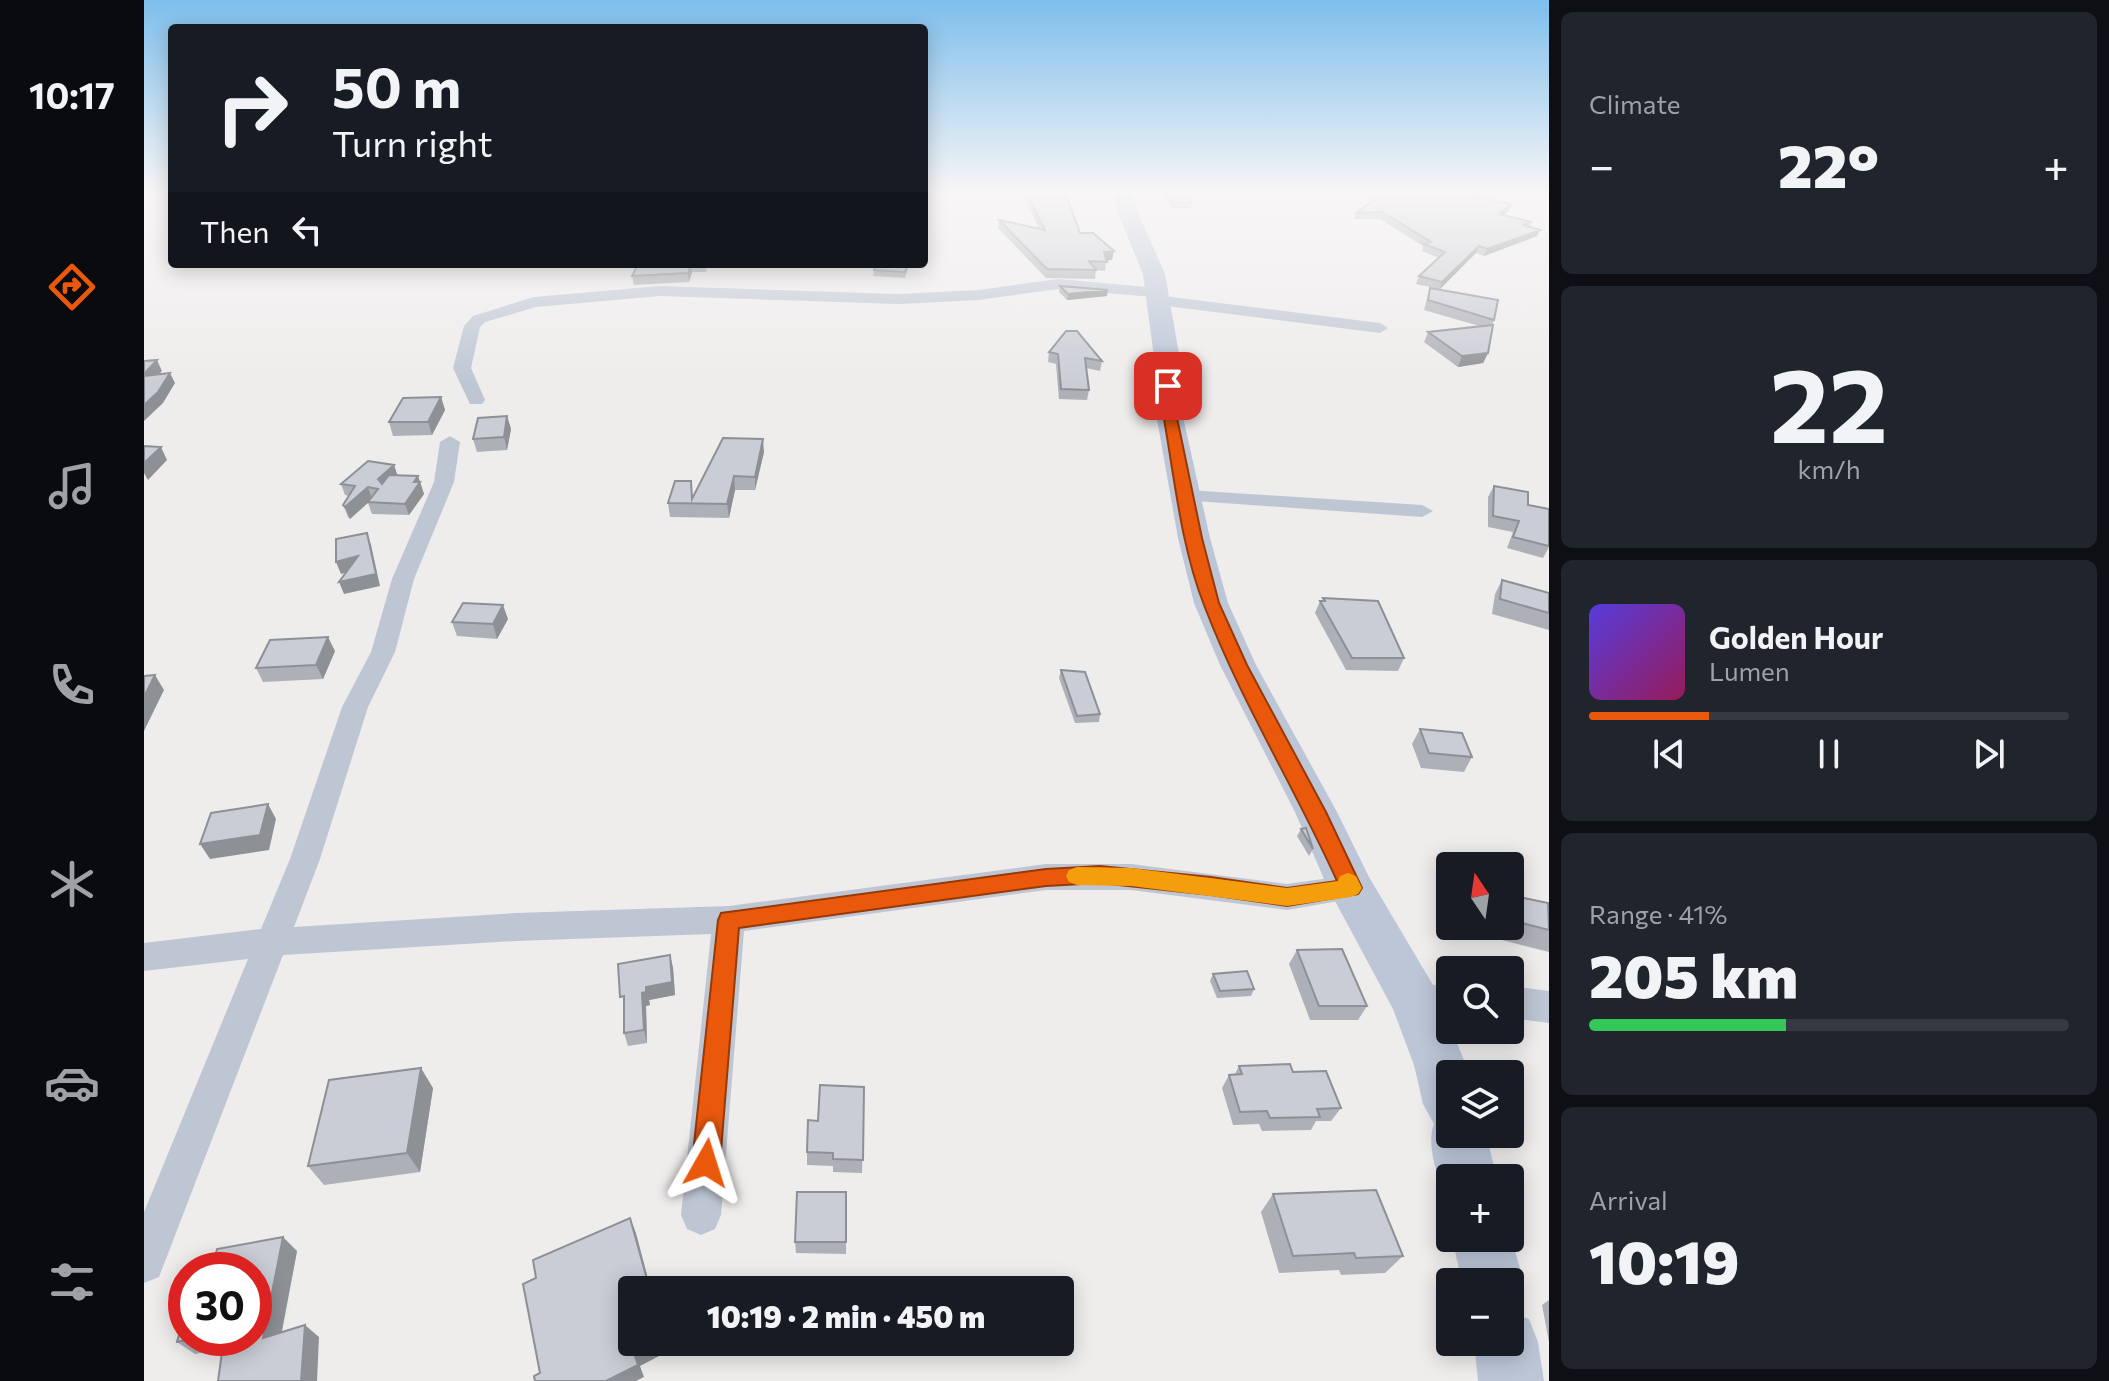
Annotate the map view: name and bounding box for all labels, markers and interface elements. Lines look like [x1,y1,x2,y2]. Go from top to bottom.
text: 50 m [332,51,461,120]
icon: right [200,56,304,160]
text: 10:17 [29,72,115,116]
text: Climate [1589,88,1681,119]
text: Turn right [332,120,493,164]
text: 22° [1778,127,1879,200]
text: − [1589,137,1614,191]
text: + [2043,137,2069,191]
icon: left [285,208,329,252]
text: Then [200,212,269,249]
icon: directions [44,259,100,315]
text: 22 [1770,337,1888,464]
pin [1134,352,1202,420]
icon: arrive [1146,364,1190,408]
text: km/h [1797,453,1861,484]
icon: music [44,458,100,514]
text: Golden Hour [1709,618,1883,655]
text: Lumen [1709,655,1790,686]
icon: phone [44,657,100,713]
icon: previous [1647,732,1691,776]
icon: pause [1807,732,1851,776]
icon: next [1967,732,2011,776]
north arrow [1436,852,1524,940]
map controls [1436,852,1524,1356]
icon: climate [44,856,100,912]
text: Range · 41% [1589,898,1727,929]
text: 205 km [1589,937,1798,1010]
button: search [1436,956,1524,1044]
icon: car [44,1055,100,1111]
button: layers [1436,1060,1524,1148]
position arrow [664,1121,748,1205]
button: + [1436,1164,1524,1252]
text: Arrival [1589,1184,1668,1215]
text: 10:19 [1589,1223,1739,1296]
speed limit sign: 30 [168,1252,272,1356]
icon: filters [44,1254,100,1310]
button: − [1436,1268,1524,1356]
text: 10:19 · 2 min · 450 m [707,1297,985,1334]

